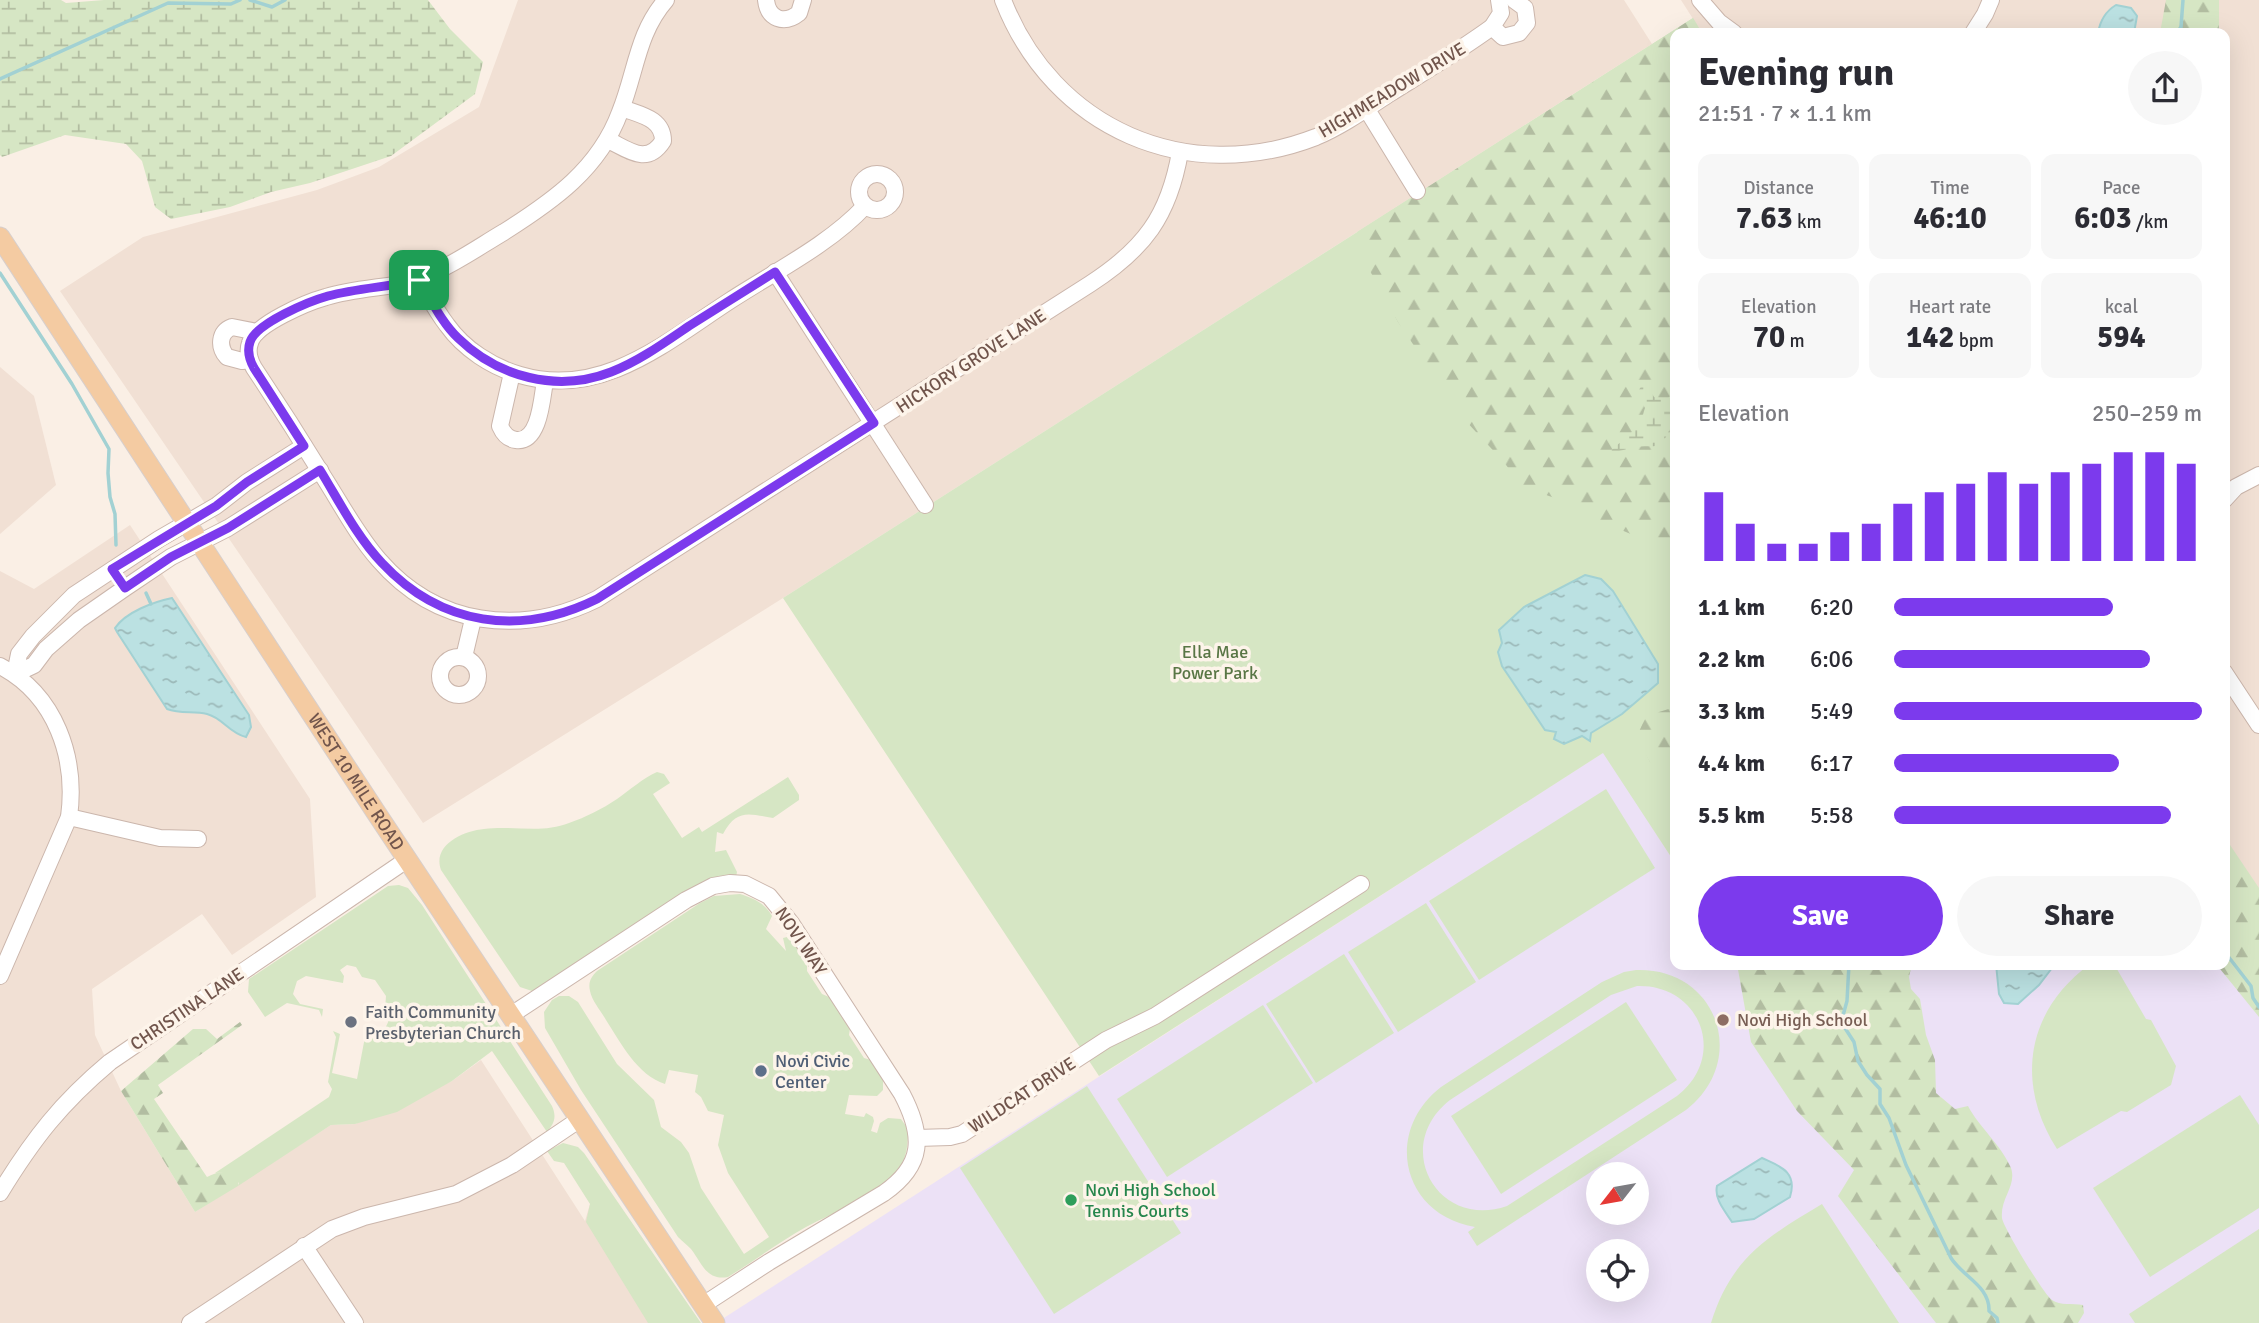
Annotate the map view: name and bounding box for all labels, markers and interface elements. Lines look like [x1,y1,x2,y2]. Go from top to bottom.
street label: HIGHMEADOW DRIVE [1314,37,1470,143]
text: Evening run [1698,49,1894,96]
button: share [2128,51,2202,125]
text: 21:51 · 7 × 1.1 km [1698,99,1872,128]
text: Distance [1743,176,1814,200]
text: Time [1930,176,1970,200]
text: Pace [2102,176,2140,200]
text: 7.63 [1736,200,1793,237]
text: 46:10 [1913,200,1987,237]
text: 6:03 [2074,200,2132,237]
text: km [1793,210,1822,234]
text: /km [2132,210,2168,234]
pin [389,250,449,310]
icon: arrive [400,261,438,299]
text: Elevation [1741,295,1817,319]
text: Heart rate [1909,295,1991,319]
text: kcal [2105,295,2138,319]
street label: HICKORY GROVE LANE [892,304,1050,418]
text: 70 [1753,319,1785,356]
text: 142 [1906,319,1955,356]
text: 594 [2097,319,2146,356]
text: m [1785,329,1805,353]
text: bpm [1955,329,1994,353]
text: Elevation [1698,399,1790,428]
text: 250–259 m [2092,399,2202,428]
text: 1.1 km [1698,593,1765,622]
text: 6:20 [1810,593,1853,622]
park label: Ella Mae Power Park [1172,641,1258,684]
text: 2.2 km [1698,645,1765,674]
text: 6:06 [1810,645,1853,674]
text: 3.3 km [1698,697,1765,726]
text: 5:49 [1810,697,1853,726]
street label: WEST 10 MILE ROAD [303,709,409,855]
text: 4.4 km [1698,749,1765,778]
text: 6:17 [1810,749,1853,778]
text: 5.5 km [1698,801,1765,830]
text: 5:58 [1810,801,1853,830]
button: Save [1698,876,1943,956]
button: Share [1957,876,2202,956]
street label: NOVI WAY [770,903,832,979]
street label: CHRISTINA LANE [126,963,248,1055]
place label: Faith Community Presbyterian Church [365,1001,521,1044]
place label: Novi High School [1737,1009,1868,1031]
marker: Novi High School [1715,1012,1731,1028]
marker: Faith Community Presbyterian Church [343,1014,359,1030]
place label: Novi Civic Center [775,1050,850,1093]
street label: WILDCAT DRIVE [964,1052,1080,1138]
marker: Novi Civic Center [753,1063,769,1079]
north arrow [1586,1162,1648,1225]
map controls [1586,1162,1649,1302]
place label: Novi High School Tennis Courts [1085,1179,1216,1222]
marker: Novi High School Tennis Courts [1063,1192,1079,1208]
button: locate [1586,1239,1649,1302]

